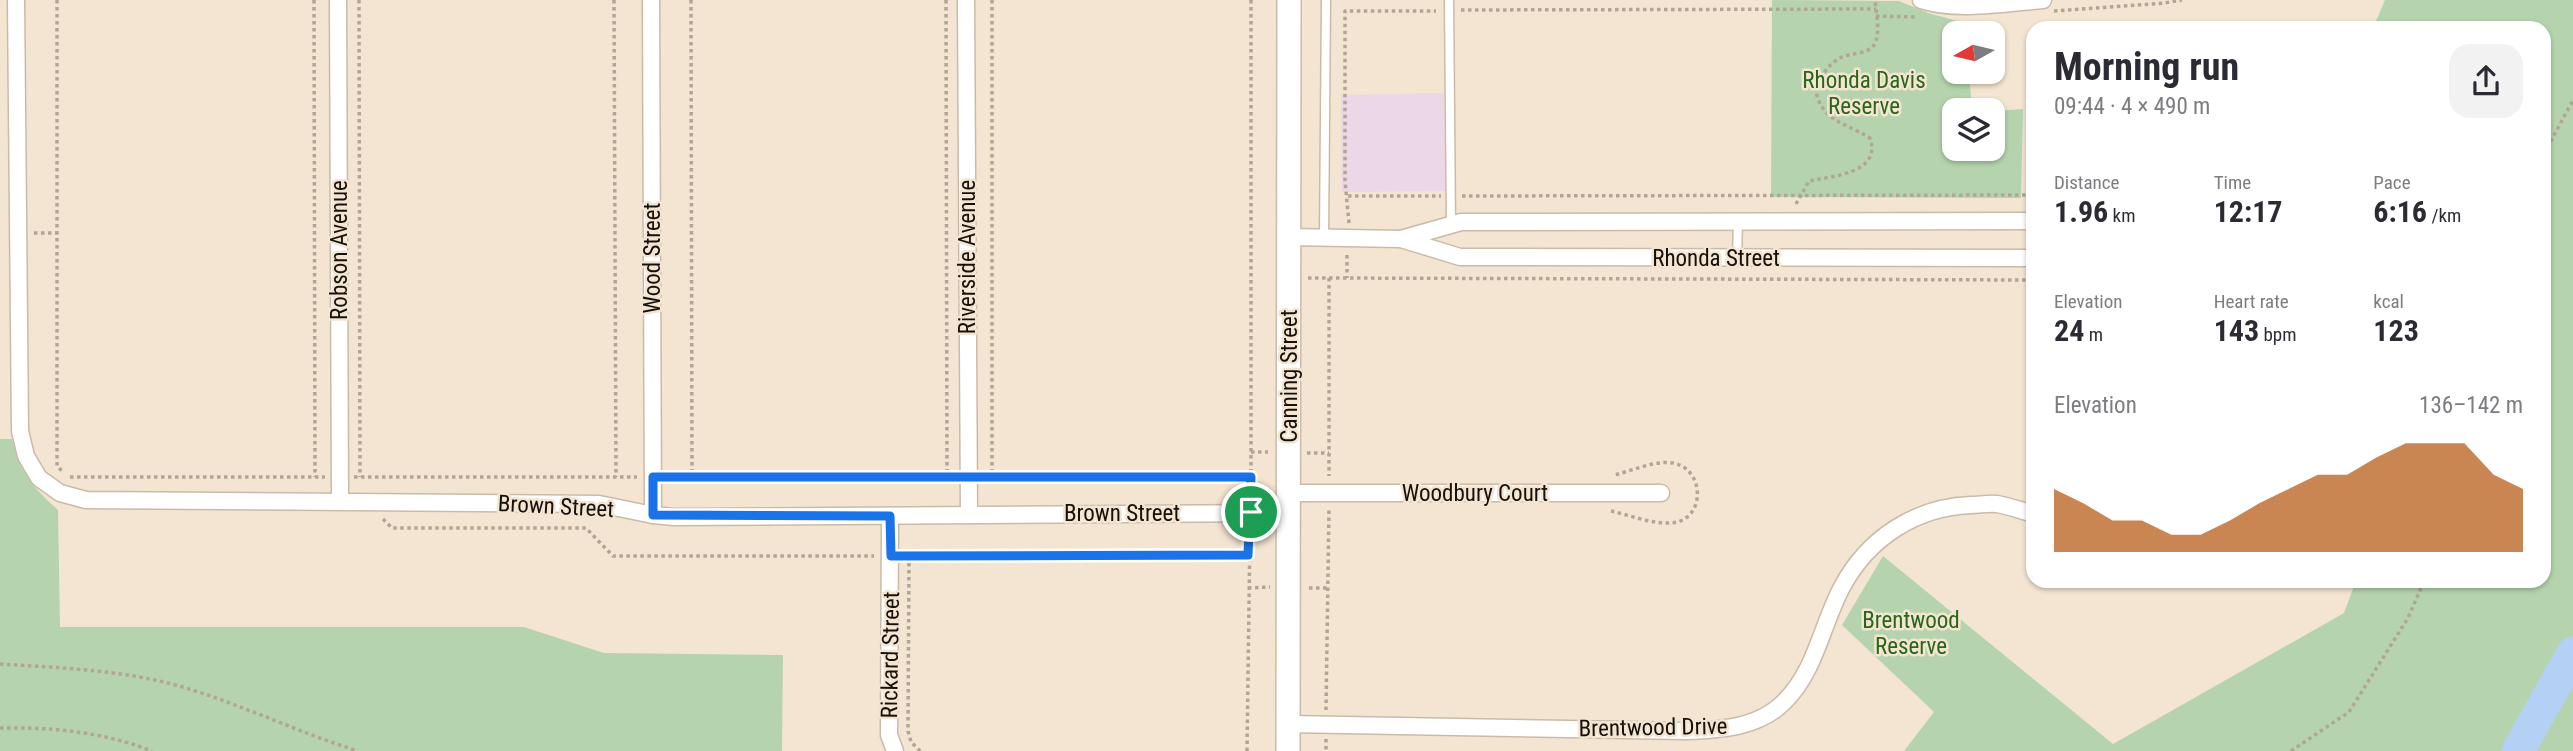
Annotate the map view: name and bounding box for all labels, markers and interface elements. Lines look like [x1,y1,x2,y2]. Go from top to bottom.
north arrow [1942,21,2006,84]
map controls [1942,21,2005,161]
button: share [2449,44,2523,118]
text: Morning run [2054,45,2239,89]
park label: Rhonda Davis Reserve [1802,67,1926,120]
text: 09:44 · 4 × 490 m [2054,93,2210,120]
button: layers [1942,98,2005,161]
text: Distance [2054,171,2119,194]
text: Time [2214,171,2251,194]
text: Pace [2373,171,2411,194]
street label: Robson Avenue [326,180,353,320]
street label: Riverside Avenue [954,180,981,334]
text: 1.96 [2054,194,2108,229]
text: 12:17 [2214,194,2283,229]
text: 6:16 [2373,194,2427,229]
street label: Wood Street [639,203,666,313]
text: km [2108,204,2135,227]
text: /km [2427,204,2461,227]
street label: Rhonda Street [1652,245,1780,272]
text: Elevation [2054,290,2122,313]
text: Heart rate [2214,290,2289,313]
text: kcal [2373,290,2404,313]
street label: Canning Street [1276,309,1303,443]
text: 24 [2054,313,2084,348]
text: 143 [2214,313,2259,348]
text: 123 [2373,313,2419,348]
text: m [2084,323,2103,346]
text: bpm [2259,323,2297,346]
text: Elevation [2054,392,2137,419]
text: 136–142 m [2419,392,2523,419]
street label: Woodbury Court [1402,480,1548,507]
pin [1221,482,1281,542]
street label: Brown Street [497,490,615,523]
icon: arrive [1232,493,1270,531]
street label: Brown Street [1064,500,1180,527]
street label: Rickard Street [876,591,905,719]
park label: Brentwood Reserve [1862,607,1960,660]
street label: Brentwood Drive [1578,713,1728,742]

